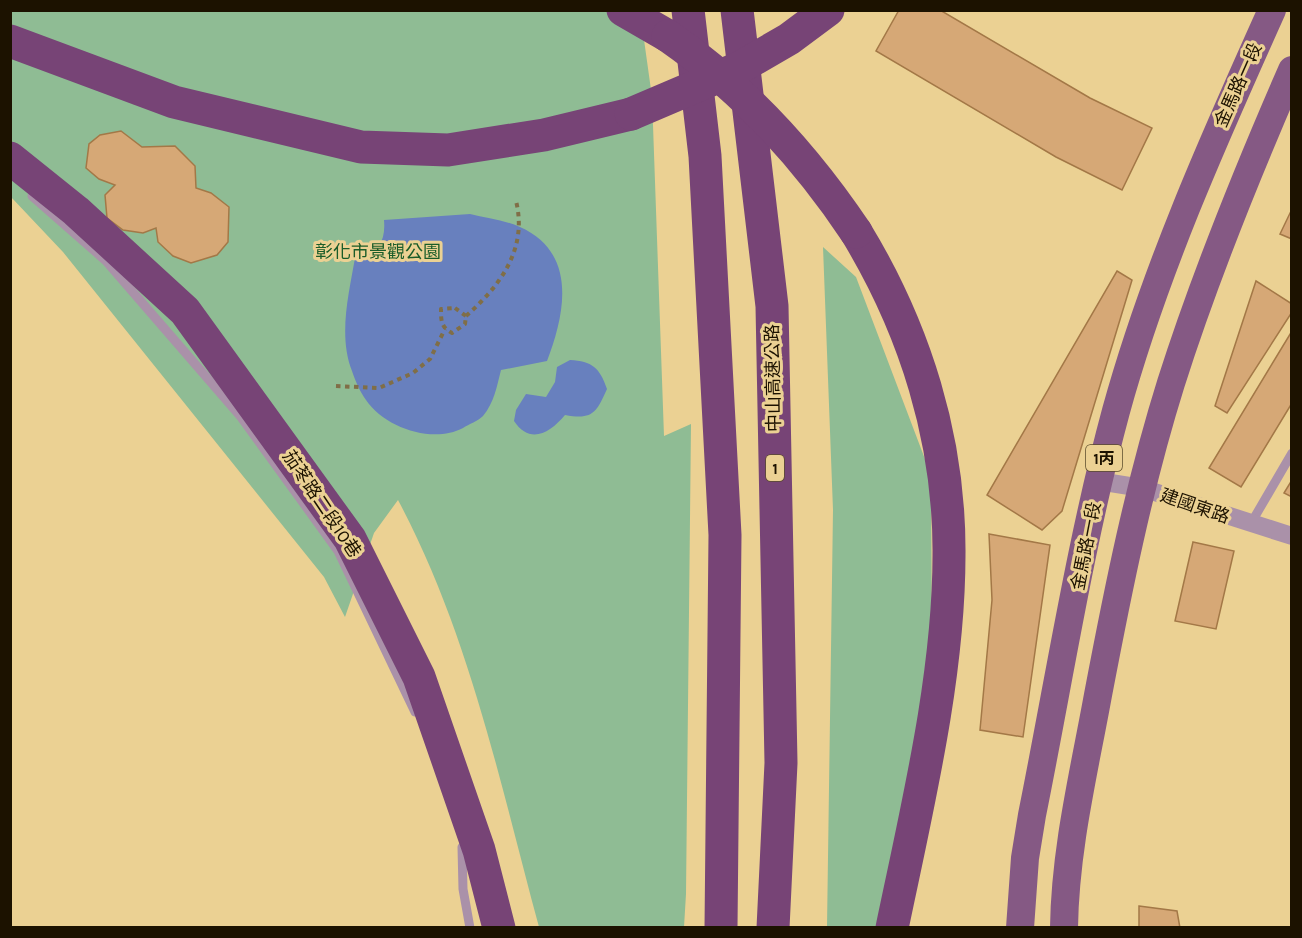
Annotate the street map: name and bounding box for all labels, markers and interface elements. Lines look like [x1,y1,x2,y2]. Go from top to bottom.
street label: 金馬路一段 [1210,39,1266,131]
park label: 彰化市景觀公園 [315,241,441,263]
street label: 中山高速公路 [761,324,785,432]
road number: 1丙 [1086,445,1122,471]
street label: 茄苳路二段10巷 [278,446,366,562]
road number: 1 [766,455,784,481]
street label: 建國東路 [1157,484,1233,528]
street label: 金馬路一段 [1067,500,1105,592]

